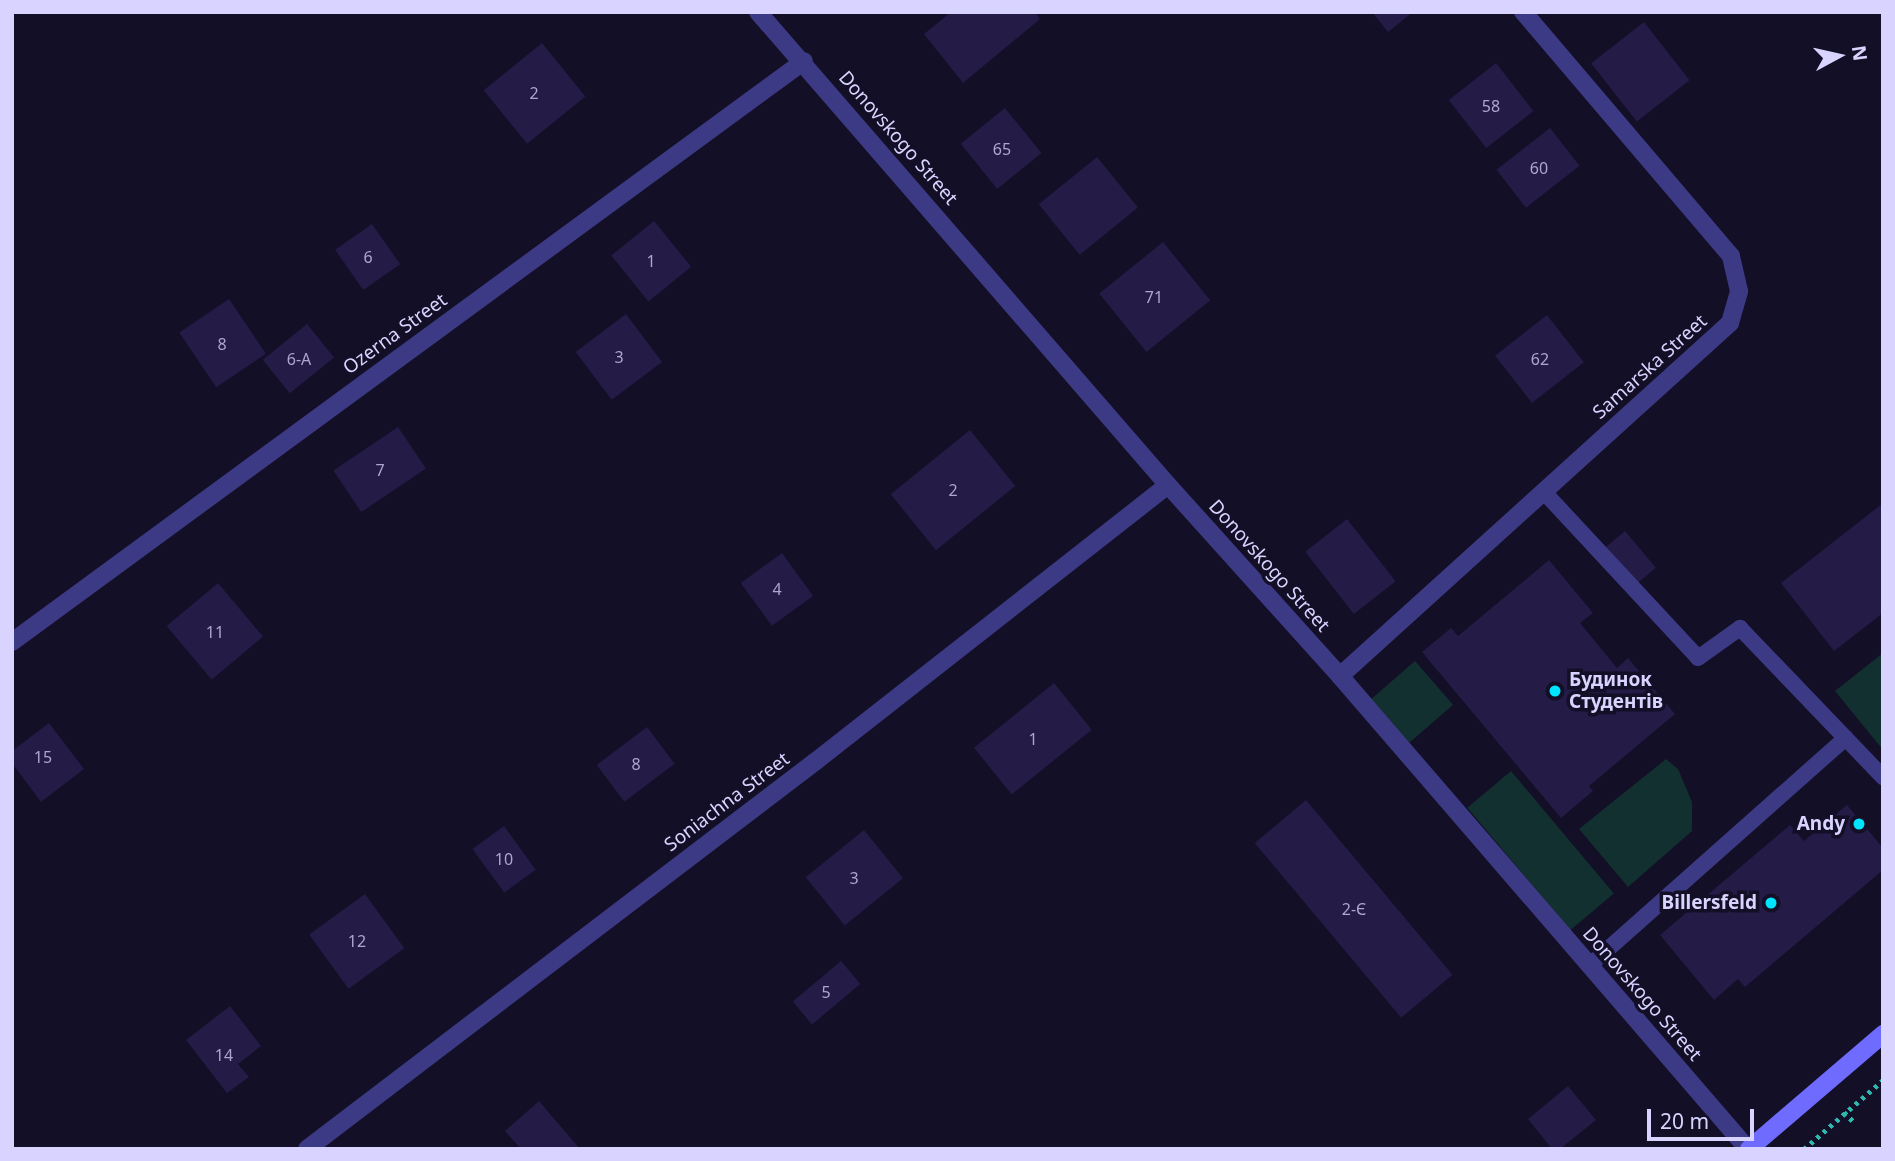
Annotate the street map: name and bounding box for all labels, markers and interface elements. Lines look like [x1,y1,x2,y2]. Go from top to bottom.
north arrow [1804,21,1874,91]
text: N [1846,44,1874,63]
street label: Donovskogo Street [834,66,962,210]
house number: 2 [529,83,539,103]
house number: 58 [1482,96,1500,116]
house number: 65 [993,139,1011,159]
house number: 60 [1530,158,1548,178]
house number: 6 [363,247,373,267]
house number: 1 [646,251,656,271]
house number: 71 [1145,287,1163,307]
street label: Ozerna Street [339,289,451,379]
street label: Samarska Street [1588,310,1712,424]
house number: 8 [217,334,227,354]
house number: 3 [614,347,624,367]
house number: 6-А [287,349,311,369]
house number: 62 [1531,349,1549,369]
house number: 7 [375,460,385,480]
house number: 2 [948,480,958,500]
street label: Donovskogo Street [1204,495,1334,637]
house number: 4 [772,579,782,599]
house number: 11 [206,622,224,642]
place label: Будинок Студентів [1569,669,1663,713]
marker: Будинок Студентів [1547,683,1563,699]
house number: 1 [1028,729,1038,749]
house number: 15 [34,747,52,767]
street label: Soniachna Street [660,748,794,856]
house number: 8 [631,754,641,774]
place label: Andy [1797,813,1845,835]
marker: Andy [1851,816,1867,832]
house number: 10 [495,849,513,869]
house number: 3 [849,868,859,888]
place label: Billersfeld [1662,892,1757,914]
marker: Billersfeld [1763,895,1779,911]
house number: 2-Є [1342,899,1366,919]
street label: Donovskogo Street [1578,922,1706,1066]
house number: 12 [348,931,366,951]
house number: 5 [821,982,831,1002]
house number: 14 [215,1045,233,1065]
scale bar [1650,1094,1757,1138]
text: 20 m [1660,1107,1709,1135]

